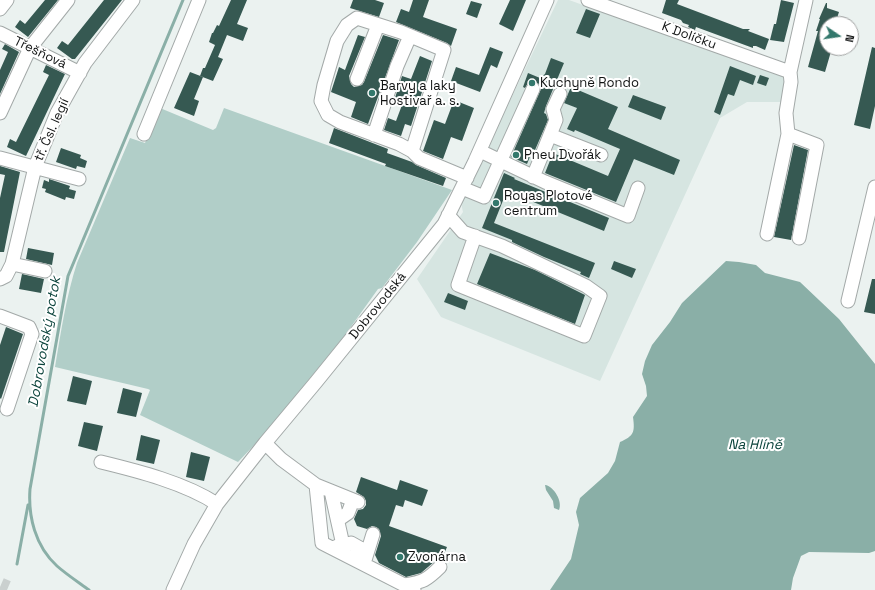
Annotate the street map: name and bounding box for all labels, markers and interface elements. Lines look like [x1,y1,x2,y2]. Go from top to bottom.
north arrow [819,16,859,56]
street label: K Dolíčku [660,19,718,53]
text: N [842,33,857,44]
street label: Třešňová [11,34,69,72]
place label: Kuchyně Rondo [540,75,639,91]
place label: Barvy a laky Hostivař a. s. [380,78,459,109]
marker: Kuchyně Rondo [527,78,537,88]
marker: Barvy a laky Hostivař a. s. [367,88,377,98]
street label: tř. Čsl. legií [31,96,73,164]
place label: Pneu Dvořák [524,147,601,163]
marker: Pneu Dvořák [511,150,521,160]
place label: Royas Plotové centrum [504,188,593,219]
marker: Royas Plotové centrum [491,198,501,208]
street label: Dobrovodská [346,269,410,343]
water label: Dobrovodský potok [25,275,65,409]
water label: Na Hlíně [728,437,782,453]
place label: Zvonárna [408,549,466,565]
marker: Zvonárna [395,552,405,562]

